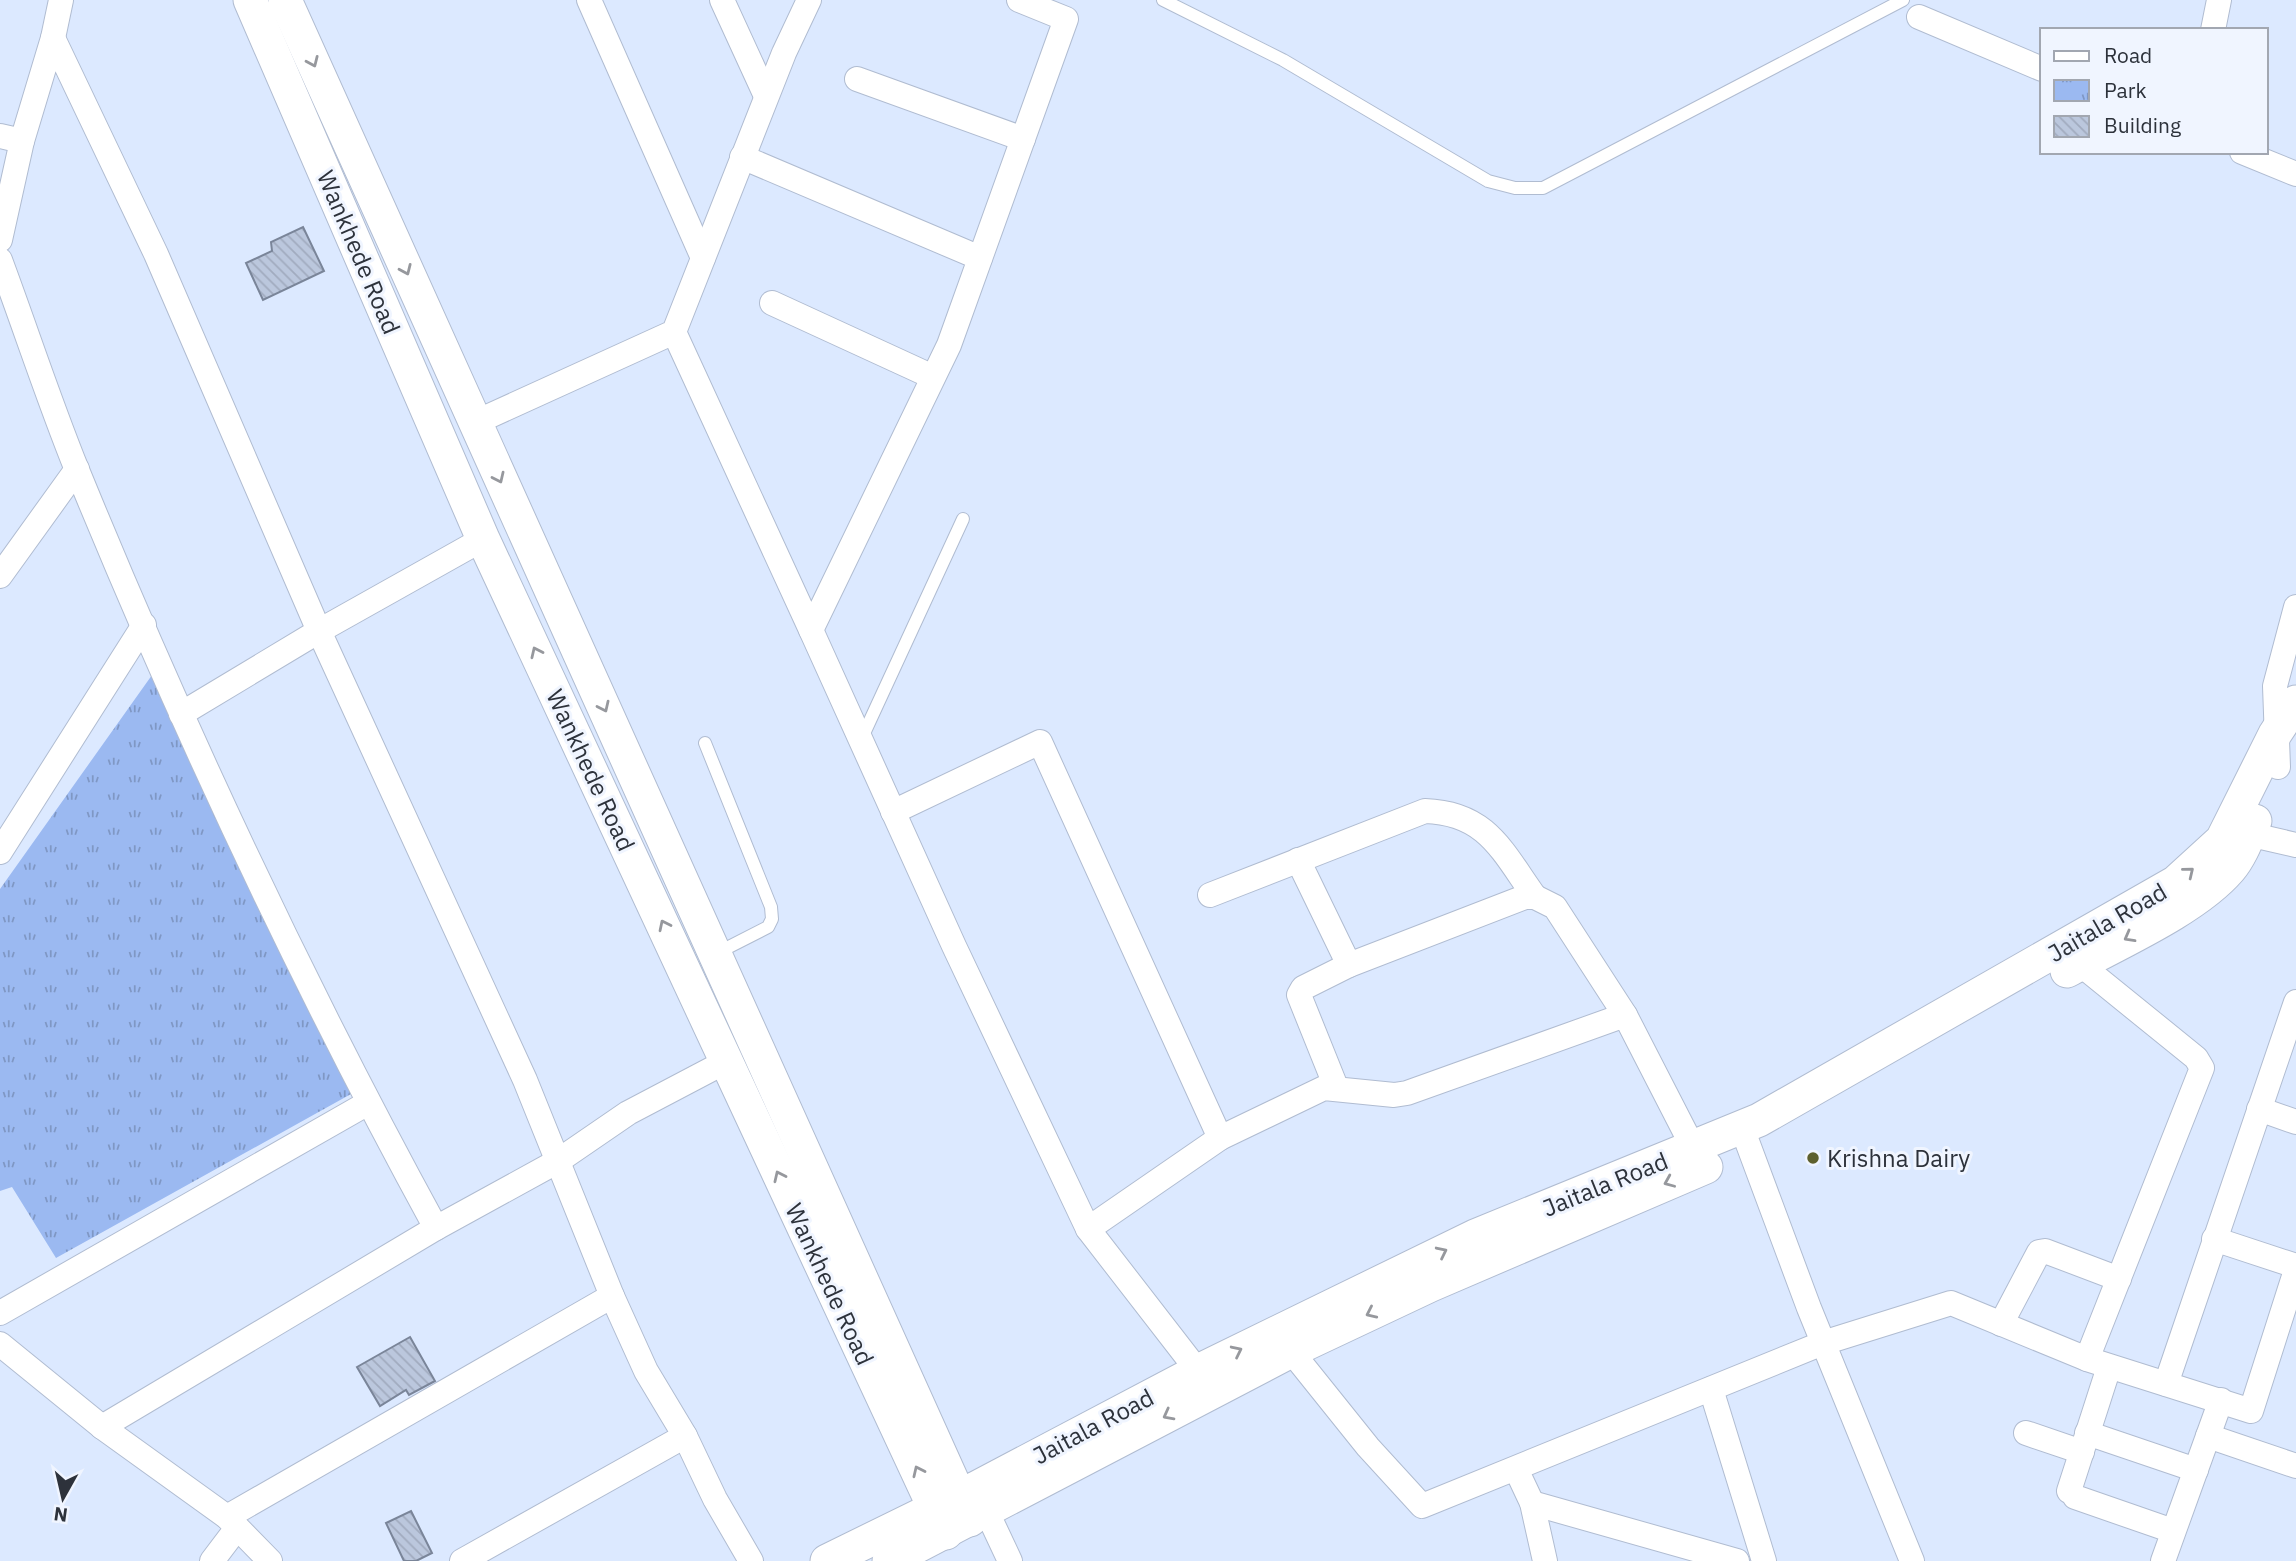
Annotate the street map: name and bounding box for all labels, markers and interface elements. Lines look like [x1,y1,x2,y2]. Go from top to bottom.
legend [2040,28,2268,154]
text: Road [2104,41,2152,69]
one-way arrow [305,55,319,67]
text: Park [2104,76,2147,104]
text: Building [2104,111,2181,139]
street label: Wankhede Road [310,165,408,339]
one-way arrow [398,263,412,275]
one-way arrow [491,470,505,483]
one-way arrow [530,647,544,660]
street label: Wankhede Road [540,684,642,856]
one-way arrow [595,700,609,712]
one-way arrow [2181,868,2193,881]
street label: Jaitala Road [2042,875,2172,969]
one-way arrow [659,920,673,932]
one-way arrow [2124,929,2136,942]
place label: Krishna Dairy [1827,1142,1970,1174]
street label: Jaitala Road [1538,1144,1672,1224]
marker: Krishna Dairy [1805,1150,1821,1166]
one-way arrow [773,1171,787,1183]
one-way arrow [1664,1174,1676,1188]
street label: Wankhede Road [779,1198,881,1370]
one-way arrow [1435,1246,1447,1260]
one-way arrow [1366,1305,1378,1319]
one-way arrow [1230,1346,1242,1360]
street label: Jaitala Road [1027,1381,1159,1471]
one-way arrow [1163,1407,1175,1420]
north arrow [28,1463,98,1533]
one-way arrow [912,1466,926,1478]
text: N [52,1502,69,1528]

